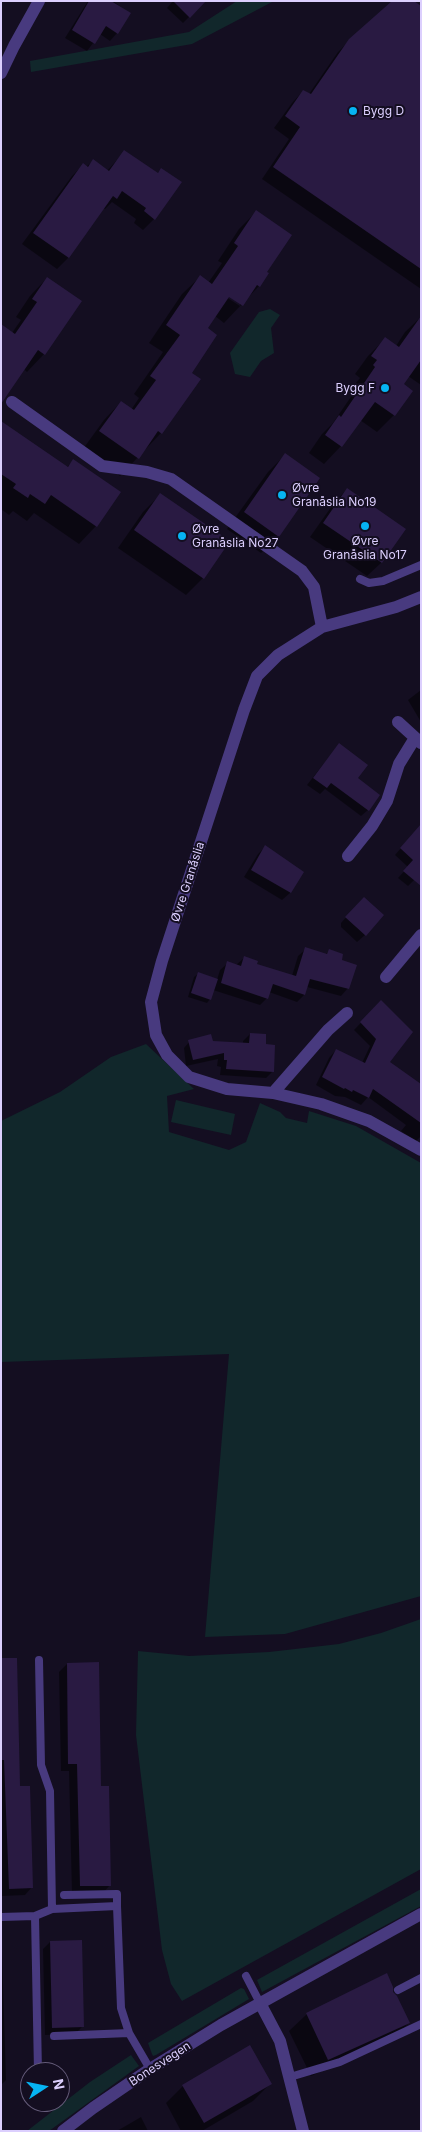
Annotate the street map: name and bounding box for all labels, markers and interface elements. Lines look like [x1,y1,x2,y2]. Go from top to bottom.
place label: Bygg D [363,104,404,118]
marker: Bygg D [347,105,359,117]
place label: Bygg F [335,381,375,395]
marker: Bygg F [379,382,391,394]
place label: Øvre Granåslia No19 [292,481,376,509]
marker: Øvre Granåslia No19 [276,489,288,501]
marker: Øvre Granåslia No17 [359,520,371,532]
place label: Øvre Granåslia No27 [192,522,279,550]
marker: Øvre Granåslia No27 [176,530,188,542]
place label: Øvre Granåslia No17 [323,534,407,562]
street label: Øvre Granåslia [168,840,208,924]
street label: Bonesvegen [127,2039,193,2089]
north arrow [20,2062,70,2112]
text: N [50,2077,69,2091]

